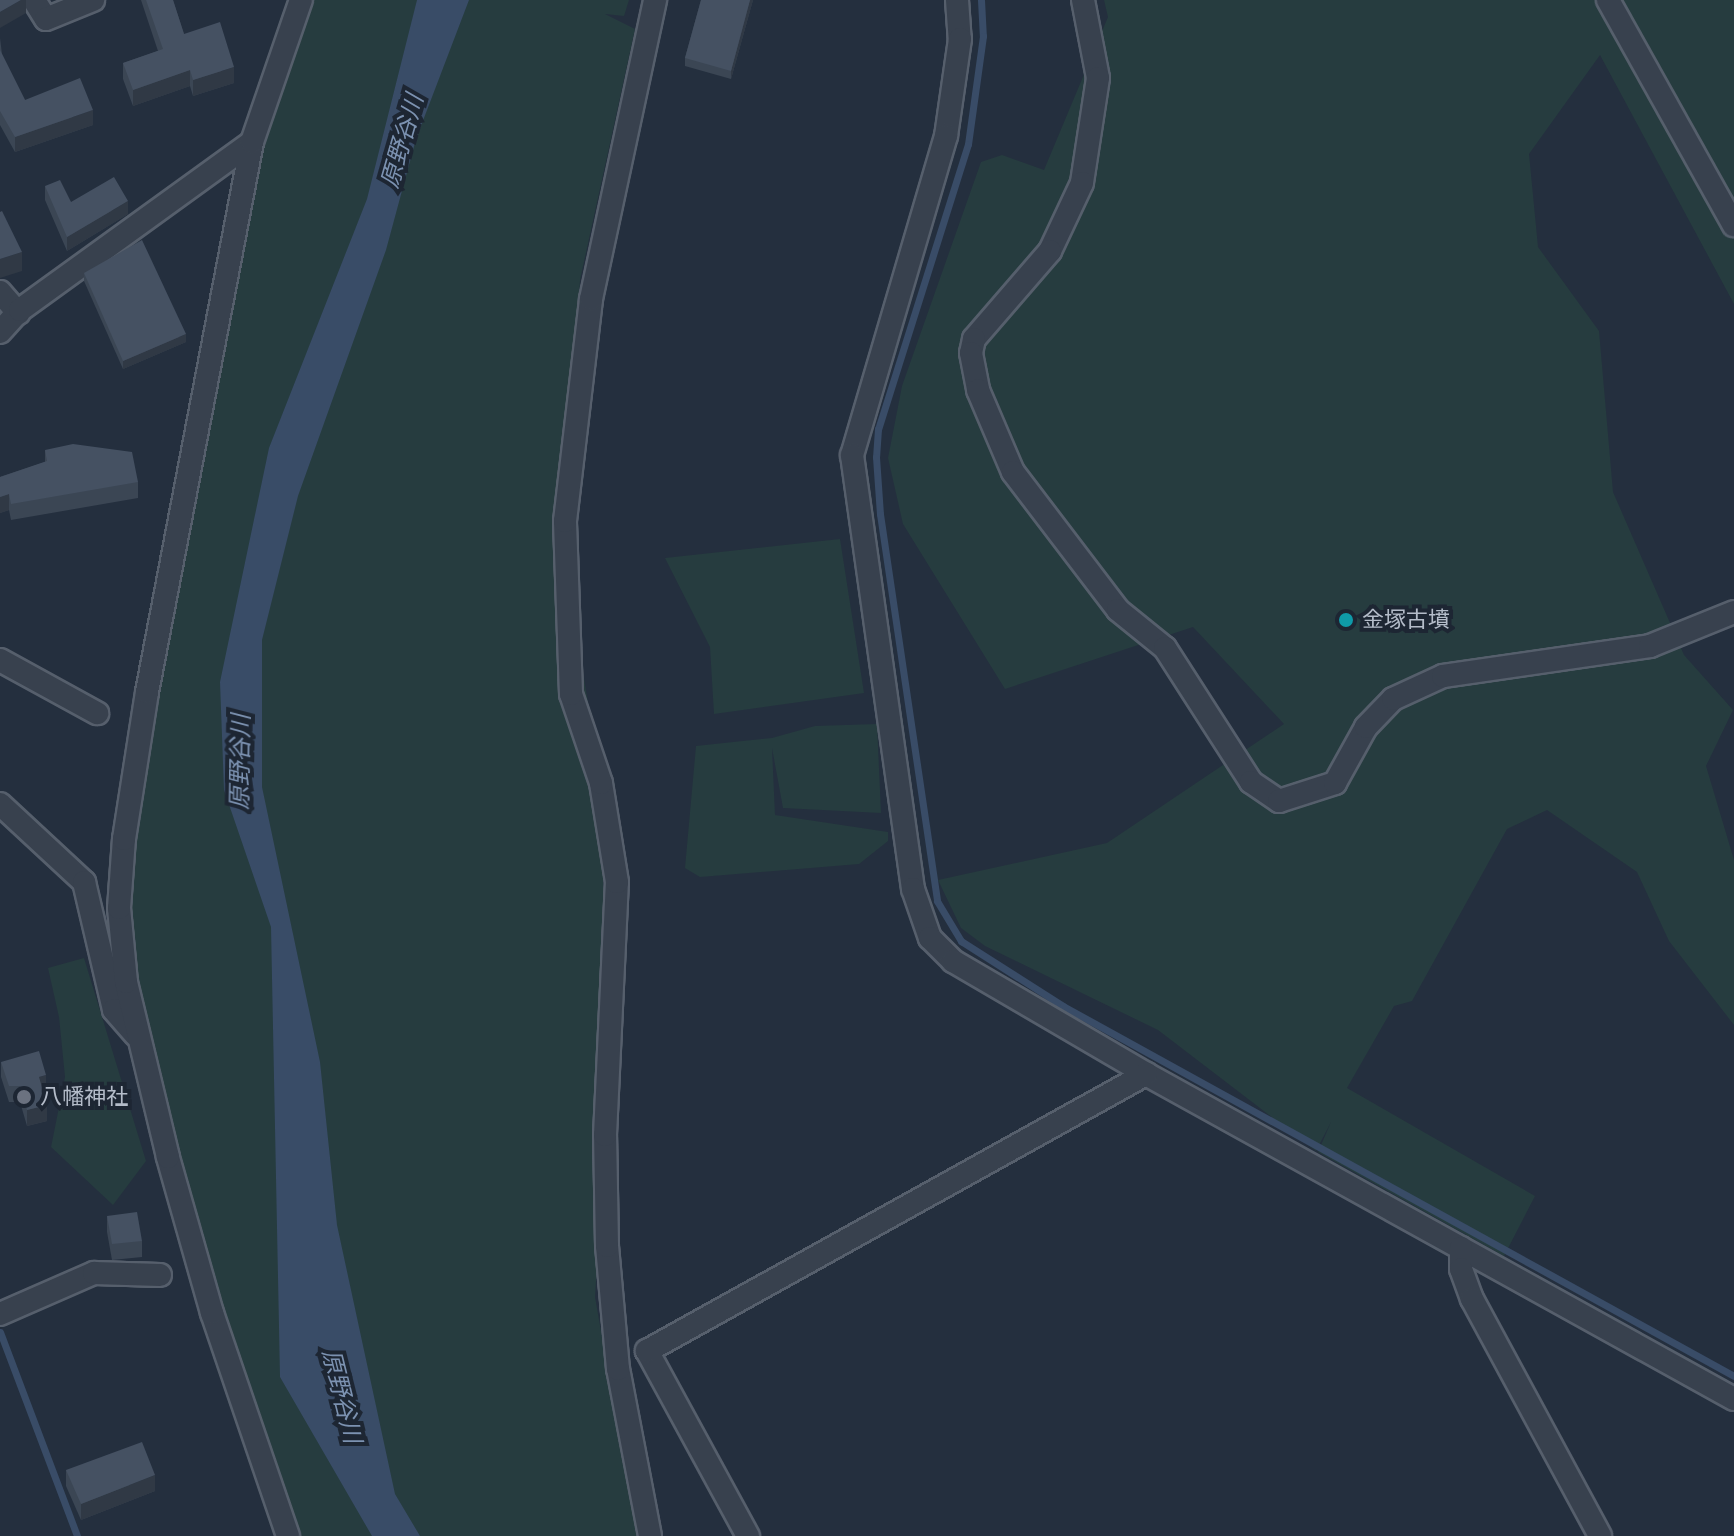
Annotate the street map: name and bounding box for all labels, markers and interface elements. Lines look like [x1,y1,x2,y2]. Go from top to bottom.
water label: 原野谷川 [375,91,429,191]
place label: 金塚古墳 [1362,607,1450,633]
marker: 金塚古墳 [1337,611,1355,629]
water label: 原野谷川 [225,714,255,810]
place label: 八幡神社 [40,1084,128,1110]
marker: 八幡神社 [15,1088,33,1106]
water label: 原野谷川 [316,1346,368,1446]

